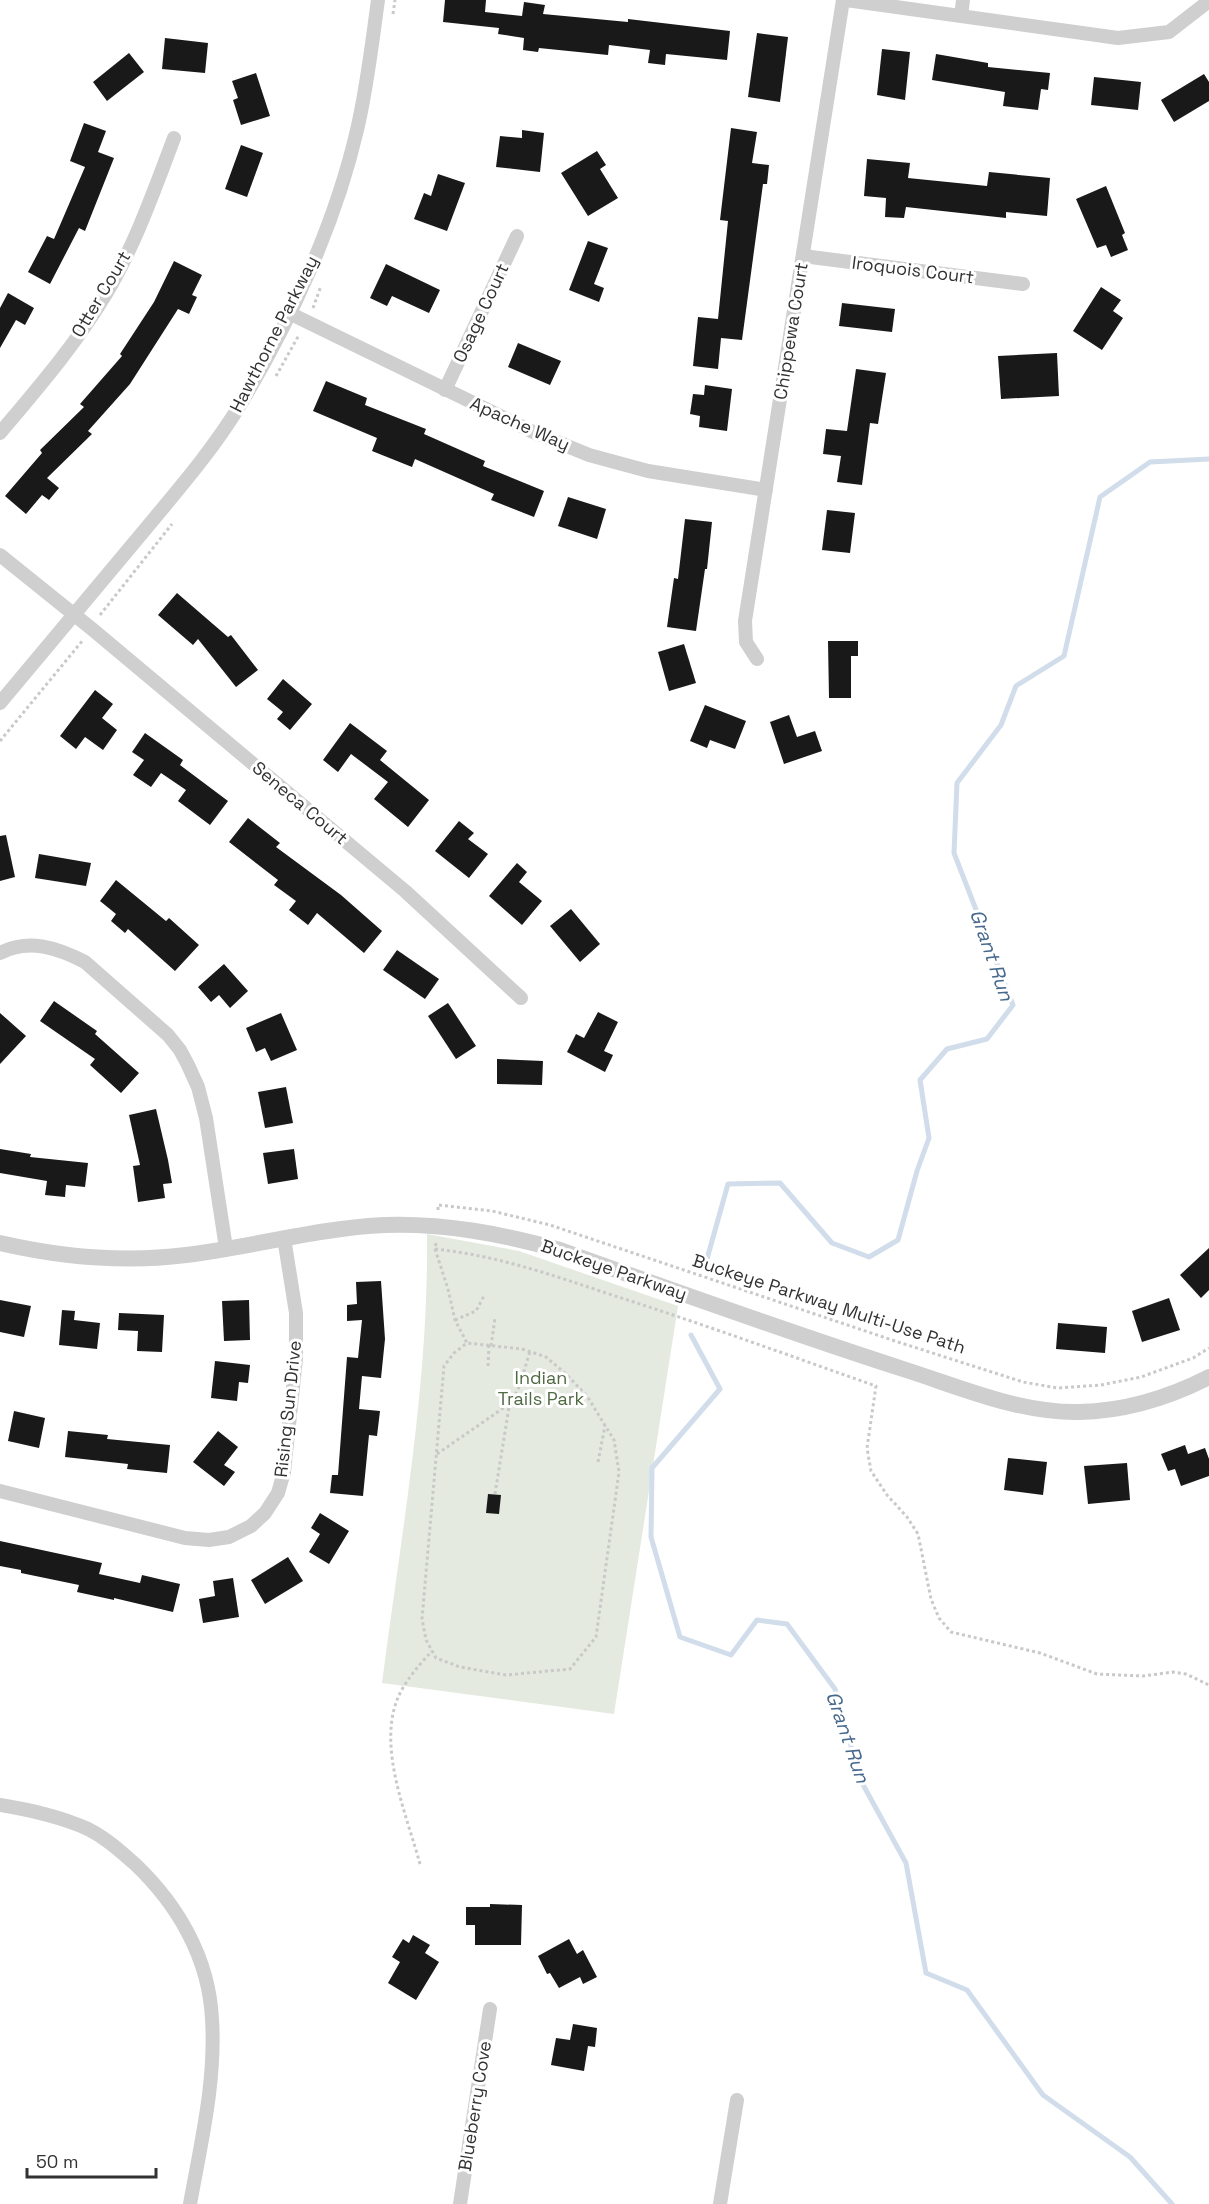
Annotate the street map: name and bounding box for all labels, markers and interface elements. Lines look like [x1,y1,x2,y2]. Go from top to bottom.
street label: Otter Court [66,246,135,341]
street label: Iroquois Court [851,251,976,288]
street label: Hawthorne Parkway [224,252,323,416]
street label: Osage Court [447,259,514,366]
street label: Chippewa Court [768,261,813,401]
street label: Apache Way [467,391,574,456]
street label: Seneca Court [248,756,353,849]
water label: Grant Run [964,906,1020,1005]
street label: Buckeye Parkway [538,1234,690,1305]
street label: Buckeye Parkway Multi-Use Path [690,1248,969,1359]
street label: Rising Sun Drive [269,1339,306,1479]
park label: Indian Trails Park [498,1366,585,1410]
water label: Grant Run [820,1688,876,1787]
street label: Blueberry Cove [453,2039,496,2173]
scale bar [27,2141,156,2179]
text: 50 m [36,2150,78,2173]

